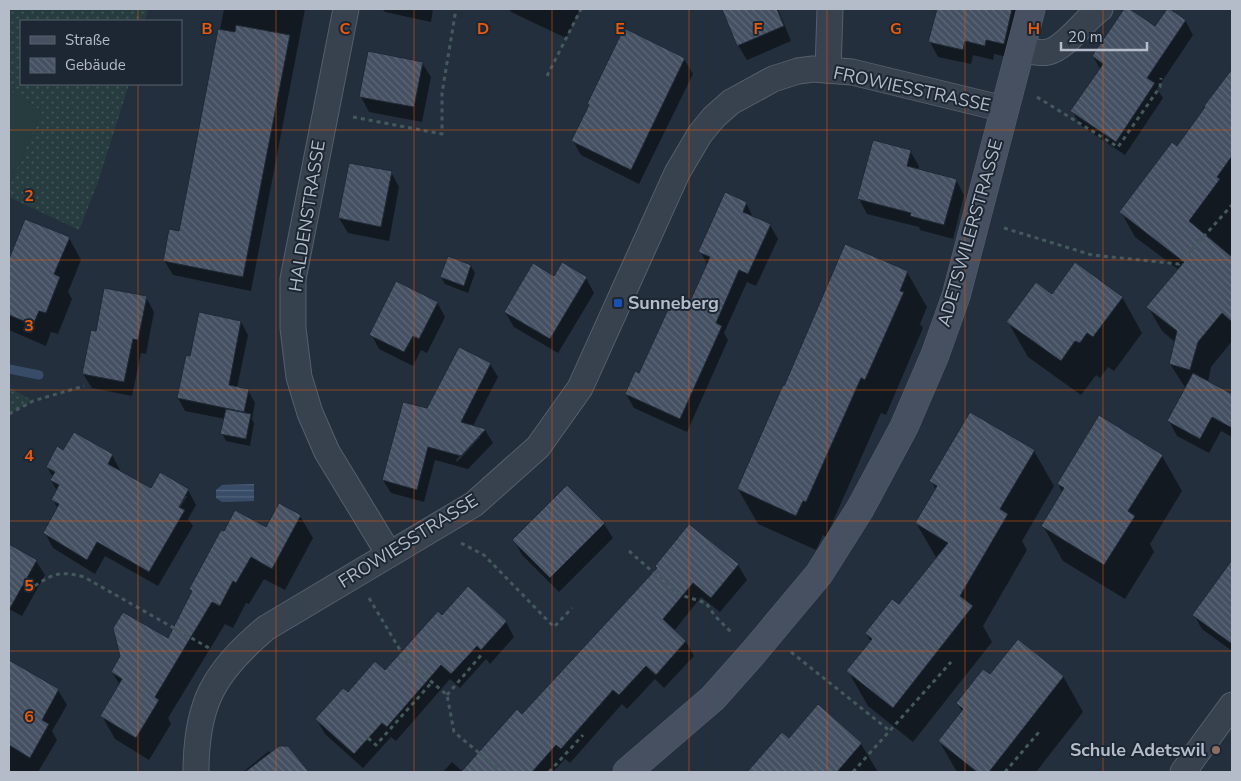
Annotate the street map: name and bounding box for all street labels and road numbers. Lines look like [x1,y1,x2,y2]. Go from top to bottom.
street label: FROWIESSTRASSE [831,61,993,117]
street label: ADETSWILERSTRASSE [932,137,1008,329]
street label: HALDENSTRASSE [283,139,331,293]
street label: FROWIESSTRASSE [334,488,482,594]

